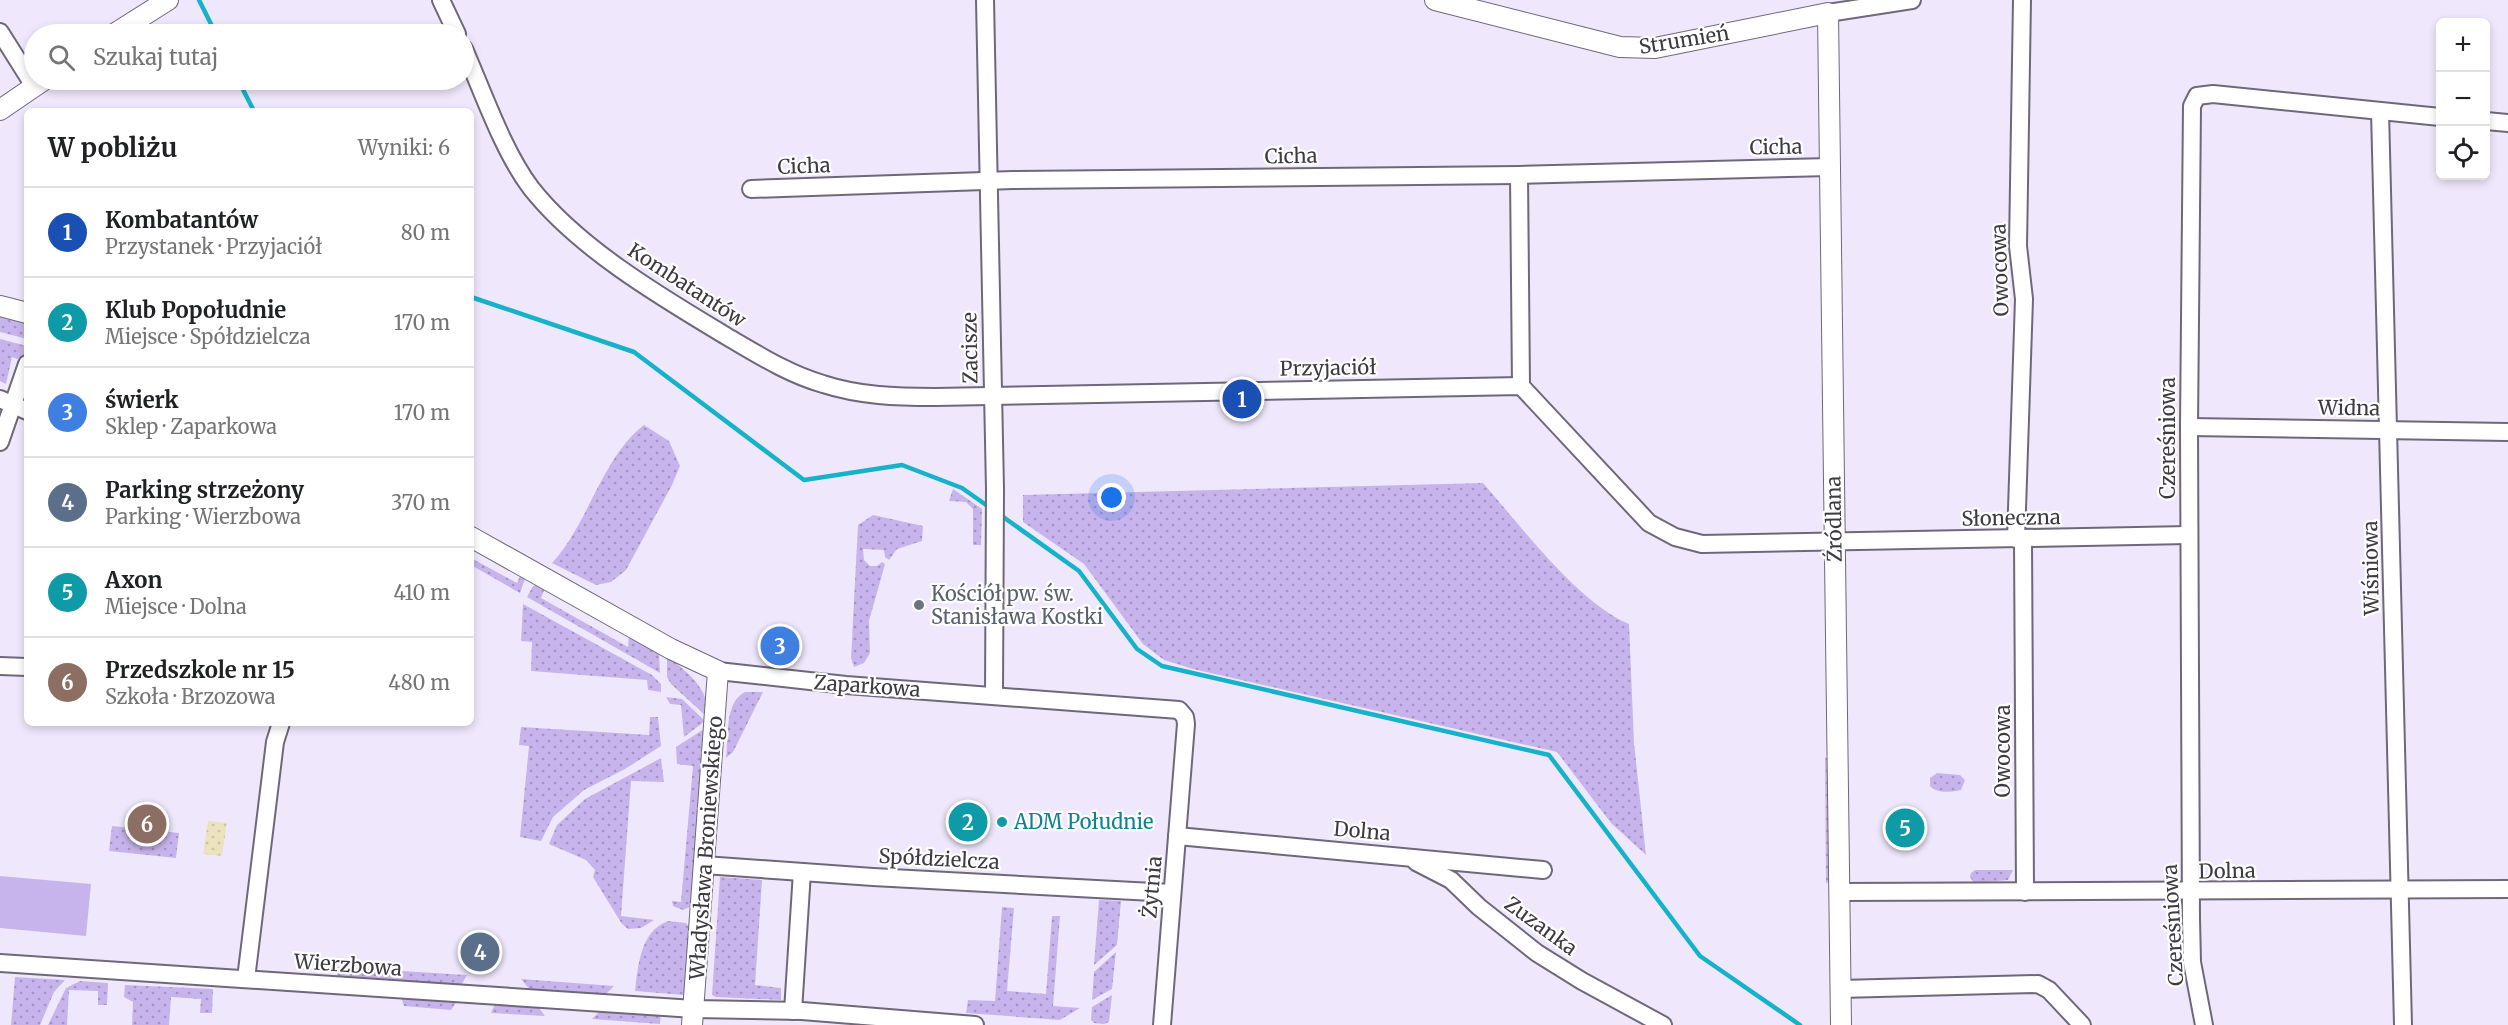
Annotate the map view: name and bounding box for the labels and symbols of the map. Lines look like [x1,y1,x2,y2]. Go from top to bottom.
street label: Strumień [1637,20,1731,59]
street label: Cicha [1749,134,1803,159]
street label: Cicha [1264,143,1318,168]
street label: Cicha [777,152,831,179]
street label: Owocowa [1985,223,2014,317]
street label: Kombatantów [624,237,752,333]
street label: Zacisze [956,312,983,384]
street label: Przyjaciół [1279,354,1376,381]
pin: 1 [1222,376,1262,422]
street label: Czereśniowa [2155,377,2180,499]
street label: Widna [2317,394,2381,421]
street label: Źródlana [1818,475,1847,562]
your location [1097,483,1126,512]
street label: Słoneczna [1961,504,2061,531]
street label: Wiśniowa [2357,520,2384,617]
place label: Kościół pw. św. Stanisława Kostki [931,581,1103,629]
marker: Kościół pw. św. Stanisława Kostki [912,598,926,612]
pin: 3 [760,624,800,668]
street label: Zaparkowa [813,669,922,702]
street label: Owocowa [1990,704,2015,798]
street label: Władysława Broniewskiego [684,715,727,982]
pin: 2 [948,800,988,844]
pin: 6 [128,802,166,846]
pin: 5 [1886,806,1924,850]
place label: ADM Południe [1013,809,1153,834]
marker: ADM Południe [995,815,1009,829]
street label: Dolna [1332,816,1392,845]
street label: Spółdzielcza [878,843,1000,874]
street label: Żytnia [1136,855,1167,919]
street label: Dolna [2198,857,2256,883]
street label: Czereśniowa [2157,863,2188,986]
street label: Zuzanka [1500,891,1583,960]
pin: 4 [460,930,500,974]
street label: Wierzbowa [292,948,403,981]

